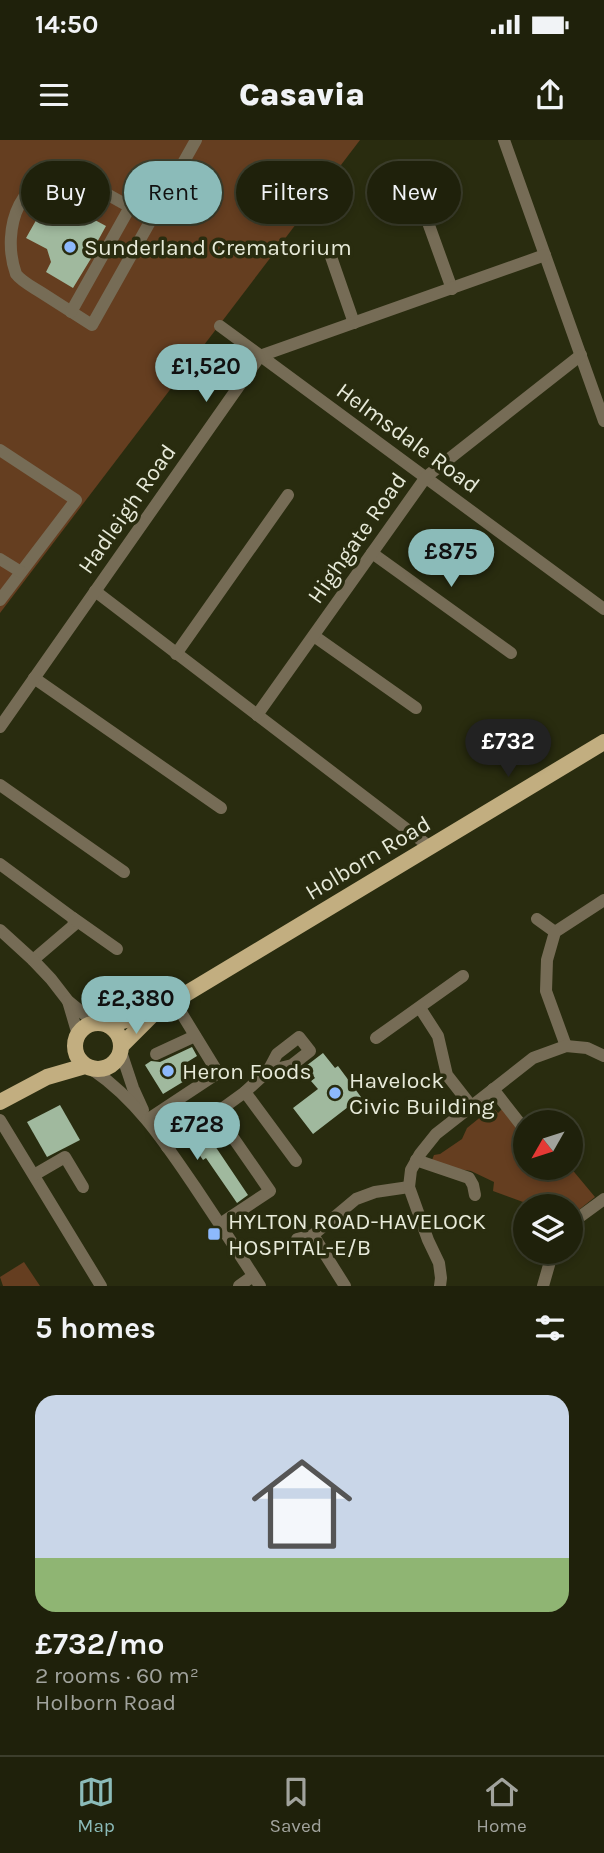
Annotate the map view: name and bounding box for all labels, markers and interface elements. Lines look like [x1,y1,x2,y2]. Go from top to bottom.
text: 14:50 [35,9,98,40]
icon: menu [35,76,73,114]
text: Casavia [239,76,365,113]
icon: share [531,76,569,114]
chip: Buy [21,161,110,224]
chip: Rent [124,161,222,224]
chip: Filters [236,161,353,224]
chip: New [367,161,461,224]
place label: Sunderland Crematorium [84,234,352,261]
marker: Sunderland Crematorium [62,239,78,255]
pin: £1,520 [149,344,263,404]
text: £1,520 [171,353,241,380]
street label: Helmsdale Road [331,377,485,499]
street label: Hadleigh Road [72,439,182,579]
street label: Highgate Road [302,467,412,609]
pin: £875 [410,530,492,589]
text: £875 [424,538,478,565]
pin: £732 [467,720,549,779]
text: £732 [481,728,535,755]
street label: Holborn Road [301,810,435,906]
pin: £2,380 [79,976,193,1036]
text: £2,380 [97,985,175,1012]
place label: Heron Foods [182,1058,312,1085]
marker: Heron Foods [160,1063,176,1079]
place label: Havelock Civic Building [349,1067,495,1120]
marker: Havelock Civic Building [327,1085,343,1101]
pin: £728 [156,1102,238,1162]
north arrow [513,1110,583,1180]
map controls [513,1110,583,1264]
text: £728 [170,1111,224,1138]
button: layers [513,1194,583,1264]
place label: HYLTON ROAD-HAVELOCK HOSPITAL-E/B [228,1208,486,1261]
marker: HYLTON ROAD-HAVELOCK HOSPITAL-E/B [206,1226,222,1242]
icon: filters [531,1309,569,1347]
text: 5 homes [35,1310,156,1346]
icon: home [239,1441,365,1567]
text: £732/mo [35,1626,164,1662]
text: 2 rooms · 60 m² [35,1662,199,1689]
text: Holborn Road [35,1689,176,1716]
tab: Map [77,1773,115,1837]
tab: Saved [269,1773,322,1837]
tab: Home [476,1773,527,1837]

